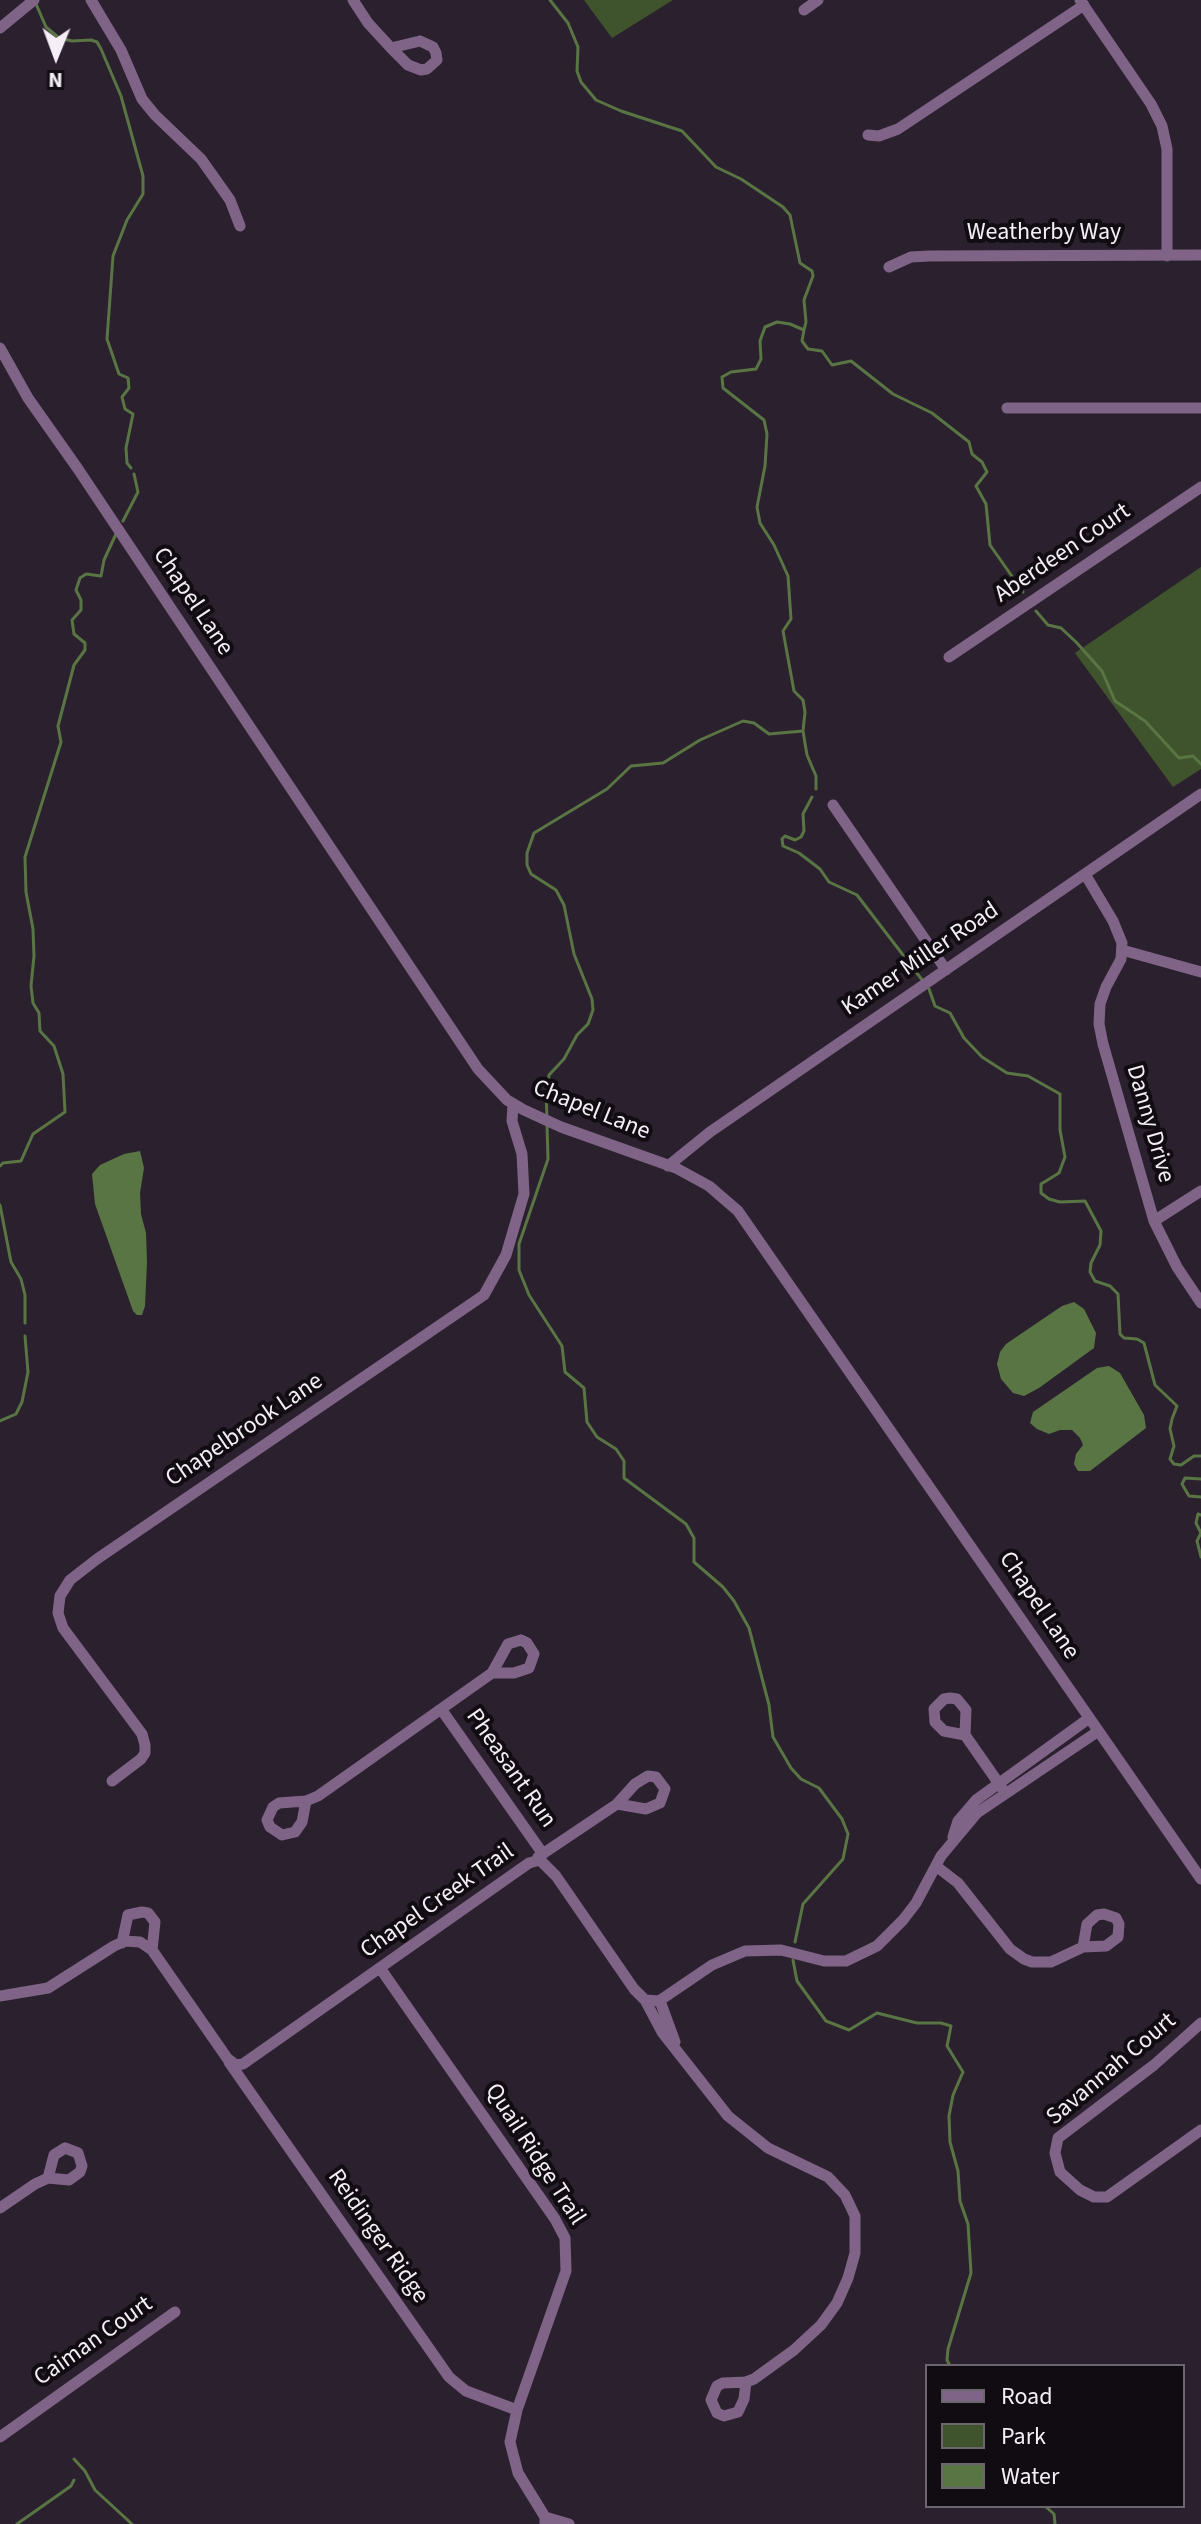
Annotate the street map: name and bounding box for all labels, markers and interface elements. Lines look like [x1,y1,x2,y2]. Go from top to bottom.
north arrow [16,16,96,96]
text: N [48,64,63,96]
street label: Weatherby Way [967,220,1121,248]
street label: Aberdeen Court [990,498,1136,610]
street label: Chapel Lane [145,543,239,661]
street label: Kamer Miller Road [837,897,1005,1023]
street label: Danny Drive [1118,1062,1180,1186]
street label: Chapel Lane [528,1074,654,1148]
street label: Chapelbrook Lane [161,1368,329,1494]
street label: Chapel Lane [991,1547,1085,1665]
street label: Pheasant Run [459,1704,561,1834]
street label: Chapel Creek Trail [356,1838,520,1966]
street label: Savannah Court [1041,2007,1183,2133]
street label: Quail Ridge Trail [478,2079,590,2231]
street label: Reidinger Ridge [320,2164,434,2310]
street label: Caiman Court [29,2291,159,2393]
legend [925,2364,1185,2508]
text: Road [1001,2379,1053,2414]
text: Park [1001,2419,1046,2454]
text: Water [1001,2459,1059,2494]

